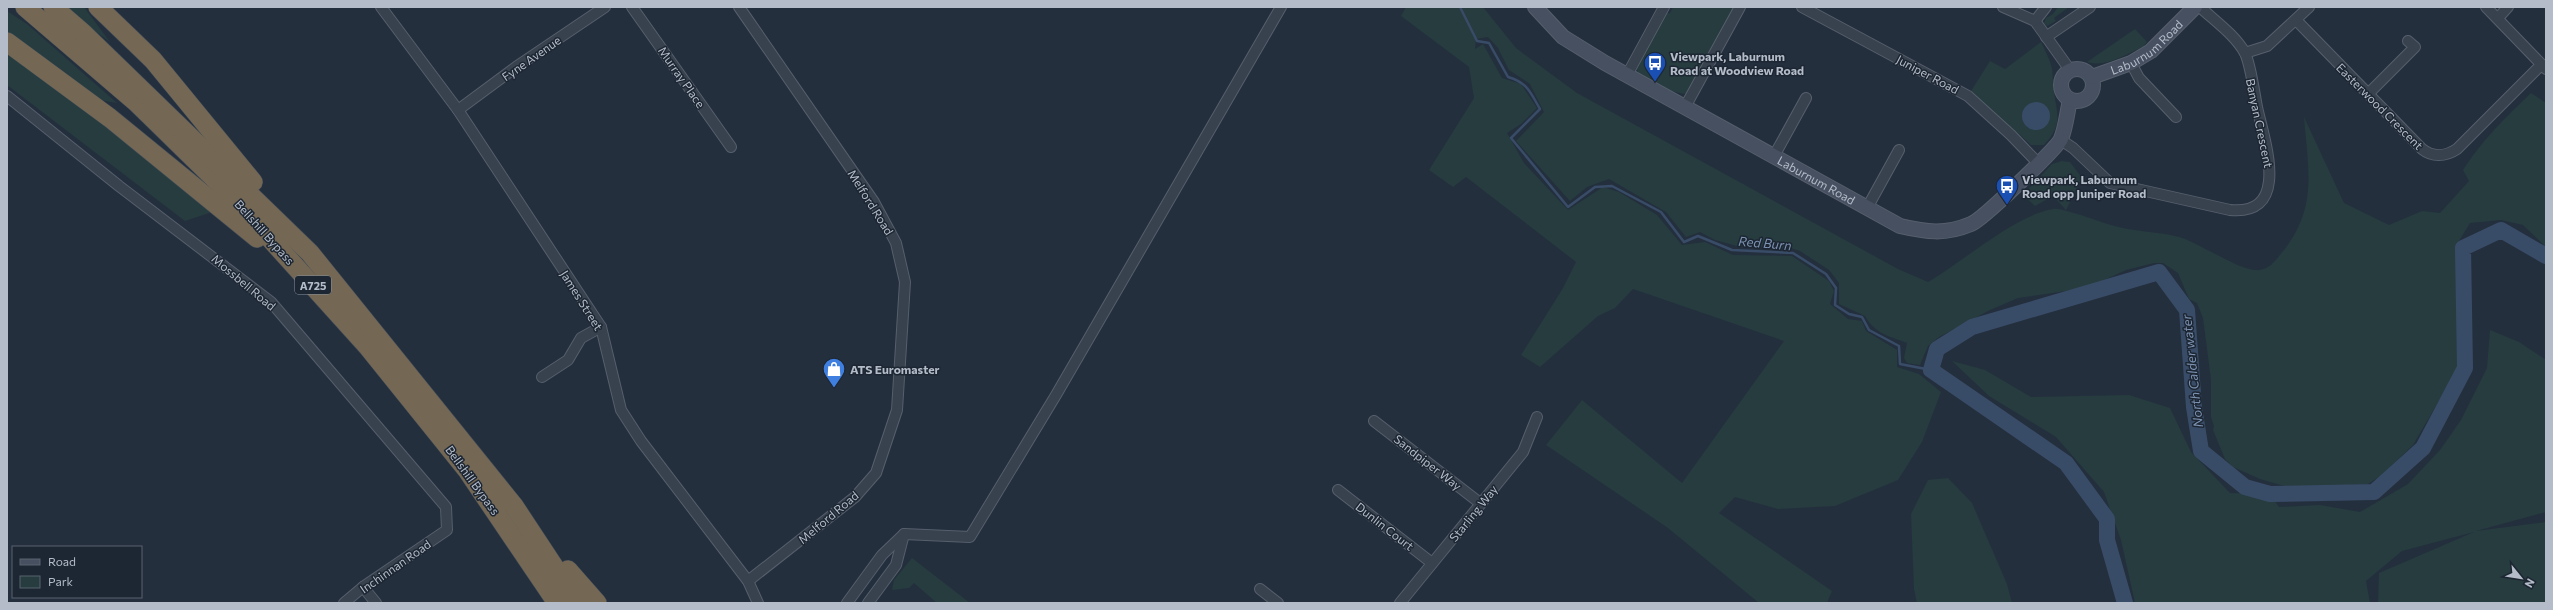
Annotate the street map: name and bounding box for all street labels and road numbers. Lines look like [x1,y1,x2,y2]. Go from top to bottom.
street label: Laburnum Road [2108,17,2185,77]
street label: Fyne Avenue [499,33,563,83]
street label: Murray Place [656,44,708,110]
street label: Juniper Road [1894,52,1962,97]
street label: Easterwood Crescent [2334,60,2426,152]
street label: Banyan Crescent [2244,77,2276,169]
street label: Laburnum Road [1775,153,1858,207]
street label: Melford Road [845,167,897,237]
street label: Bellshill Bypass [232,197,298,267]
street label: Mossbell Road [209,251,279,313]
street label: James Street [557,267,606,333]
road number: A725 [295,276,331,294]
street label: Sandpiper Way [1391,431,1465,493]
street label: Bellshill Bypass [443,443,503,517]
street label: Starling Way [1446,482,1500,544]
street label: Melford Road [795,488,861,546]
street label: Dunlin Court [1353,499,1417,553]
street label: Inchinnan Road [357,536,433,596]

